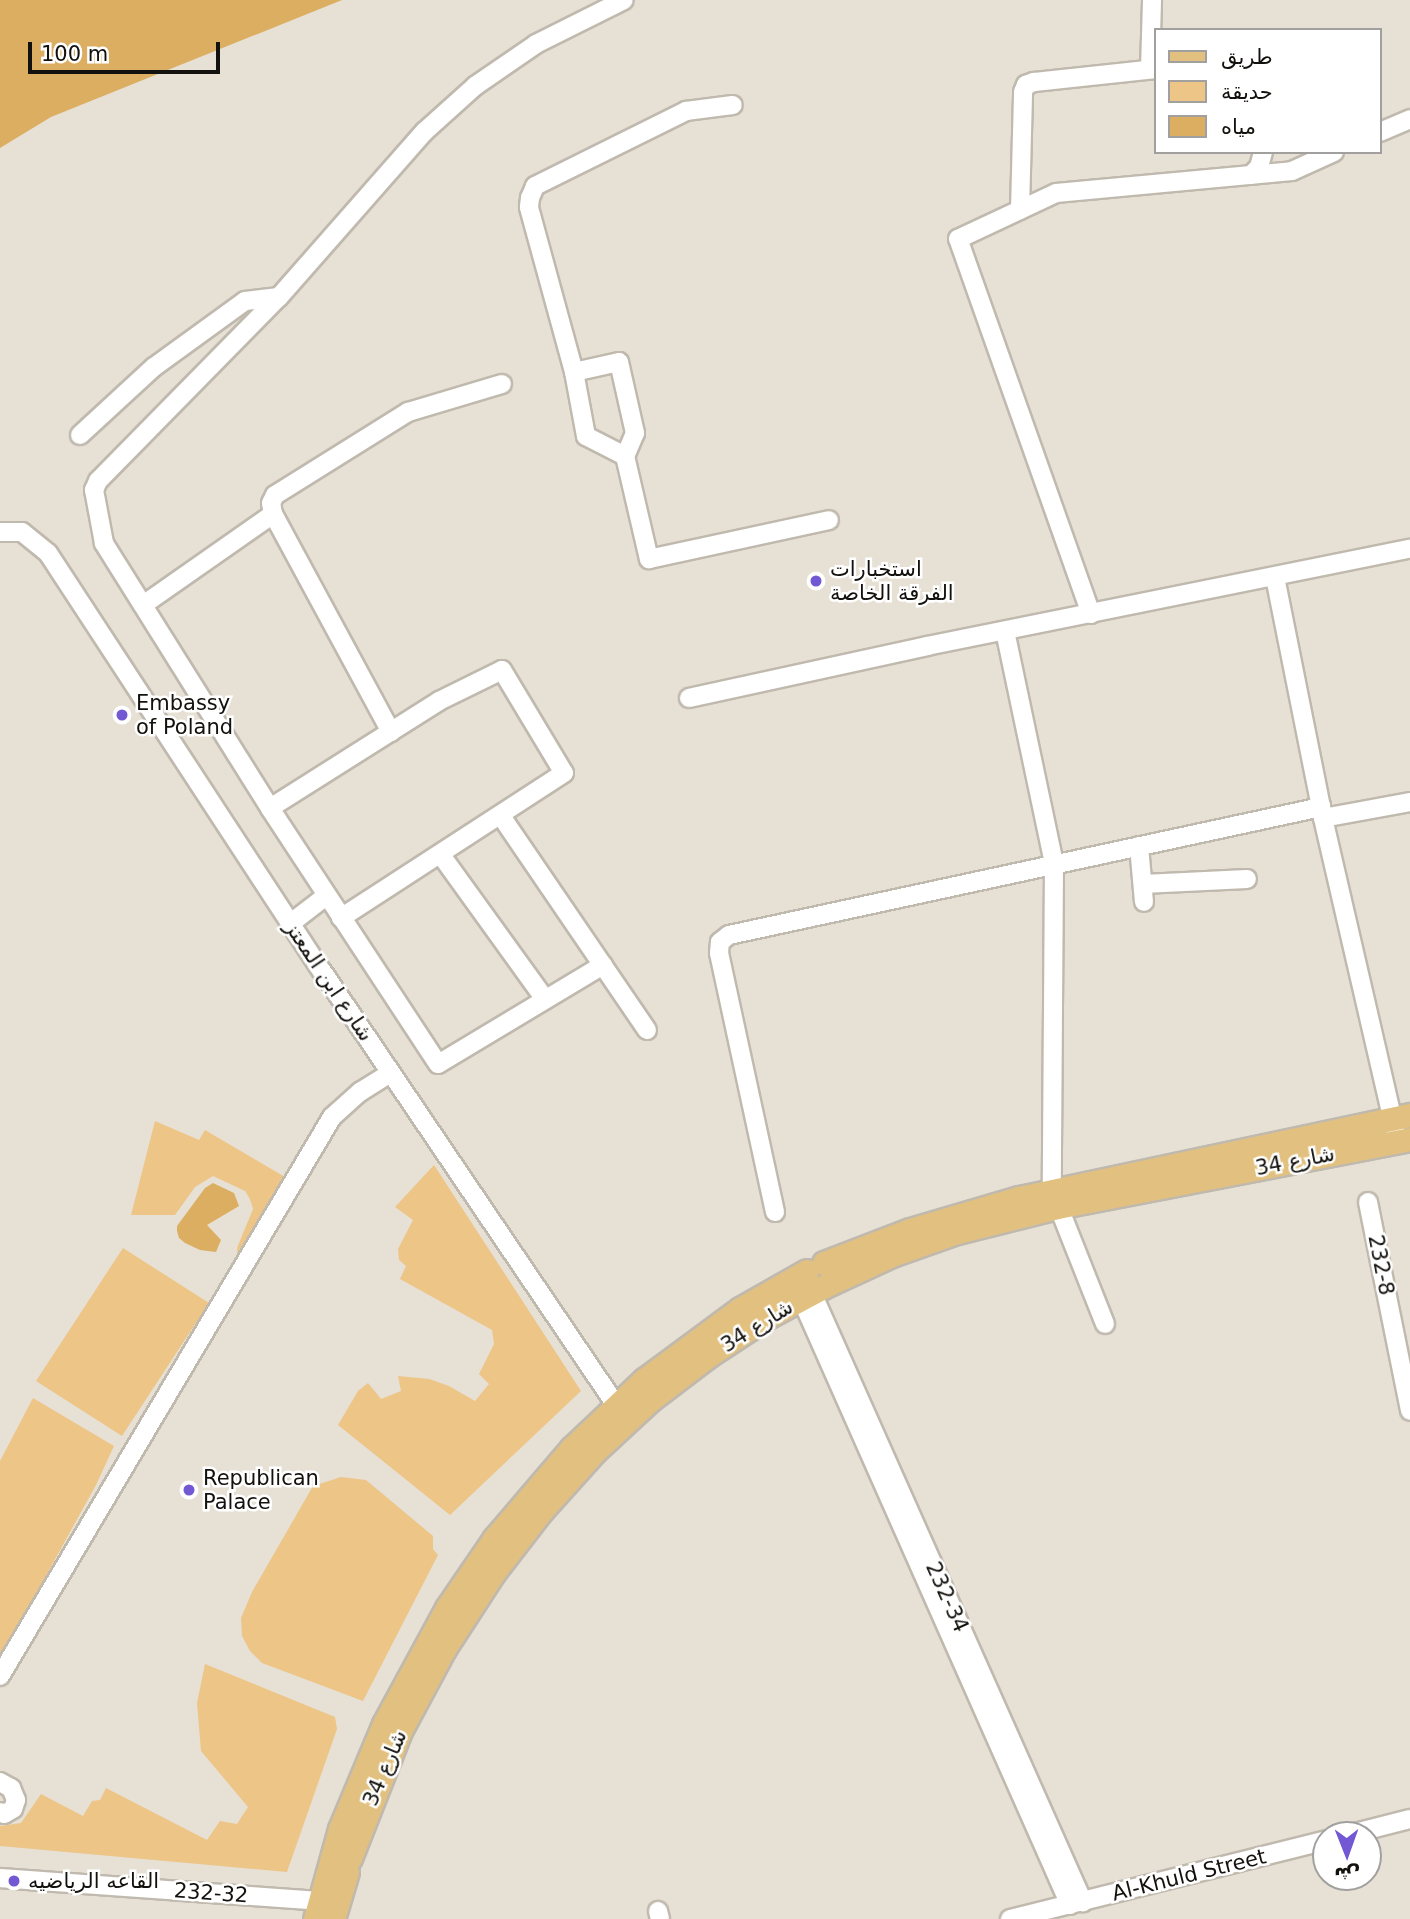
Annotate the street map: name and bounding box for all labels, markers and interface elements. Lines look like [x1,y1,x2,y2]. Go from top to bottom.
scale bar [32,28,224,72]
legend [1154,28,1382,154]
text: 100 m [41,42,108,66]
text: طريق [1221,45,1273,69]
text: حديقة [1221,80,1273,104]
text: مياه [1221,115,1256,139]
place label: استخبارات الفرقة الخاصة [830,556,954,606]
marker: استخبارات الفرقة الخاصة [808,573,824,589]
place label: Embassy of Poland [136,690,233,740]
marker: Embassy of Poland [114,707,130,723]
street label: شارع ابن المعتز [279,916,379,1046]
street label: شارع 34 [1253,1141,1337,1181]
street label: 232-8 [1363,1233,1399,1297]
street label: شارع 34 [716,1294,798,1358]
place label: Republican Palace [203,1465,319,1515]
marker: Republican Palace [181,1482,197,1498]
street label: 232-34 [920,1558,974,1636]
street label: شارع 34 [358,1726,412,1810]
north arrow [1312,1821,1382,1891]
street label: Al-Khuld Street [1109,1844,1269,1906]
text: ش [1334,1864,1361,1886]
place label: القاعه الرياضيه [28,1868,159,1894]
marker: القاعه الرياضيه [6,1873,22,1889]
street label: 232-32 [173,1878,249,1908]

